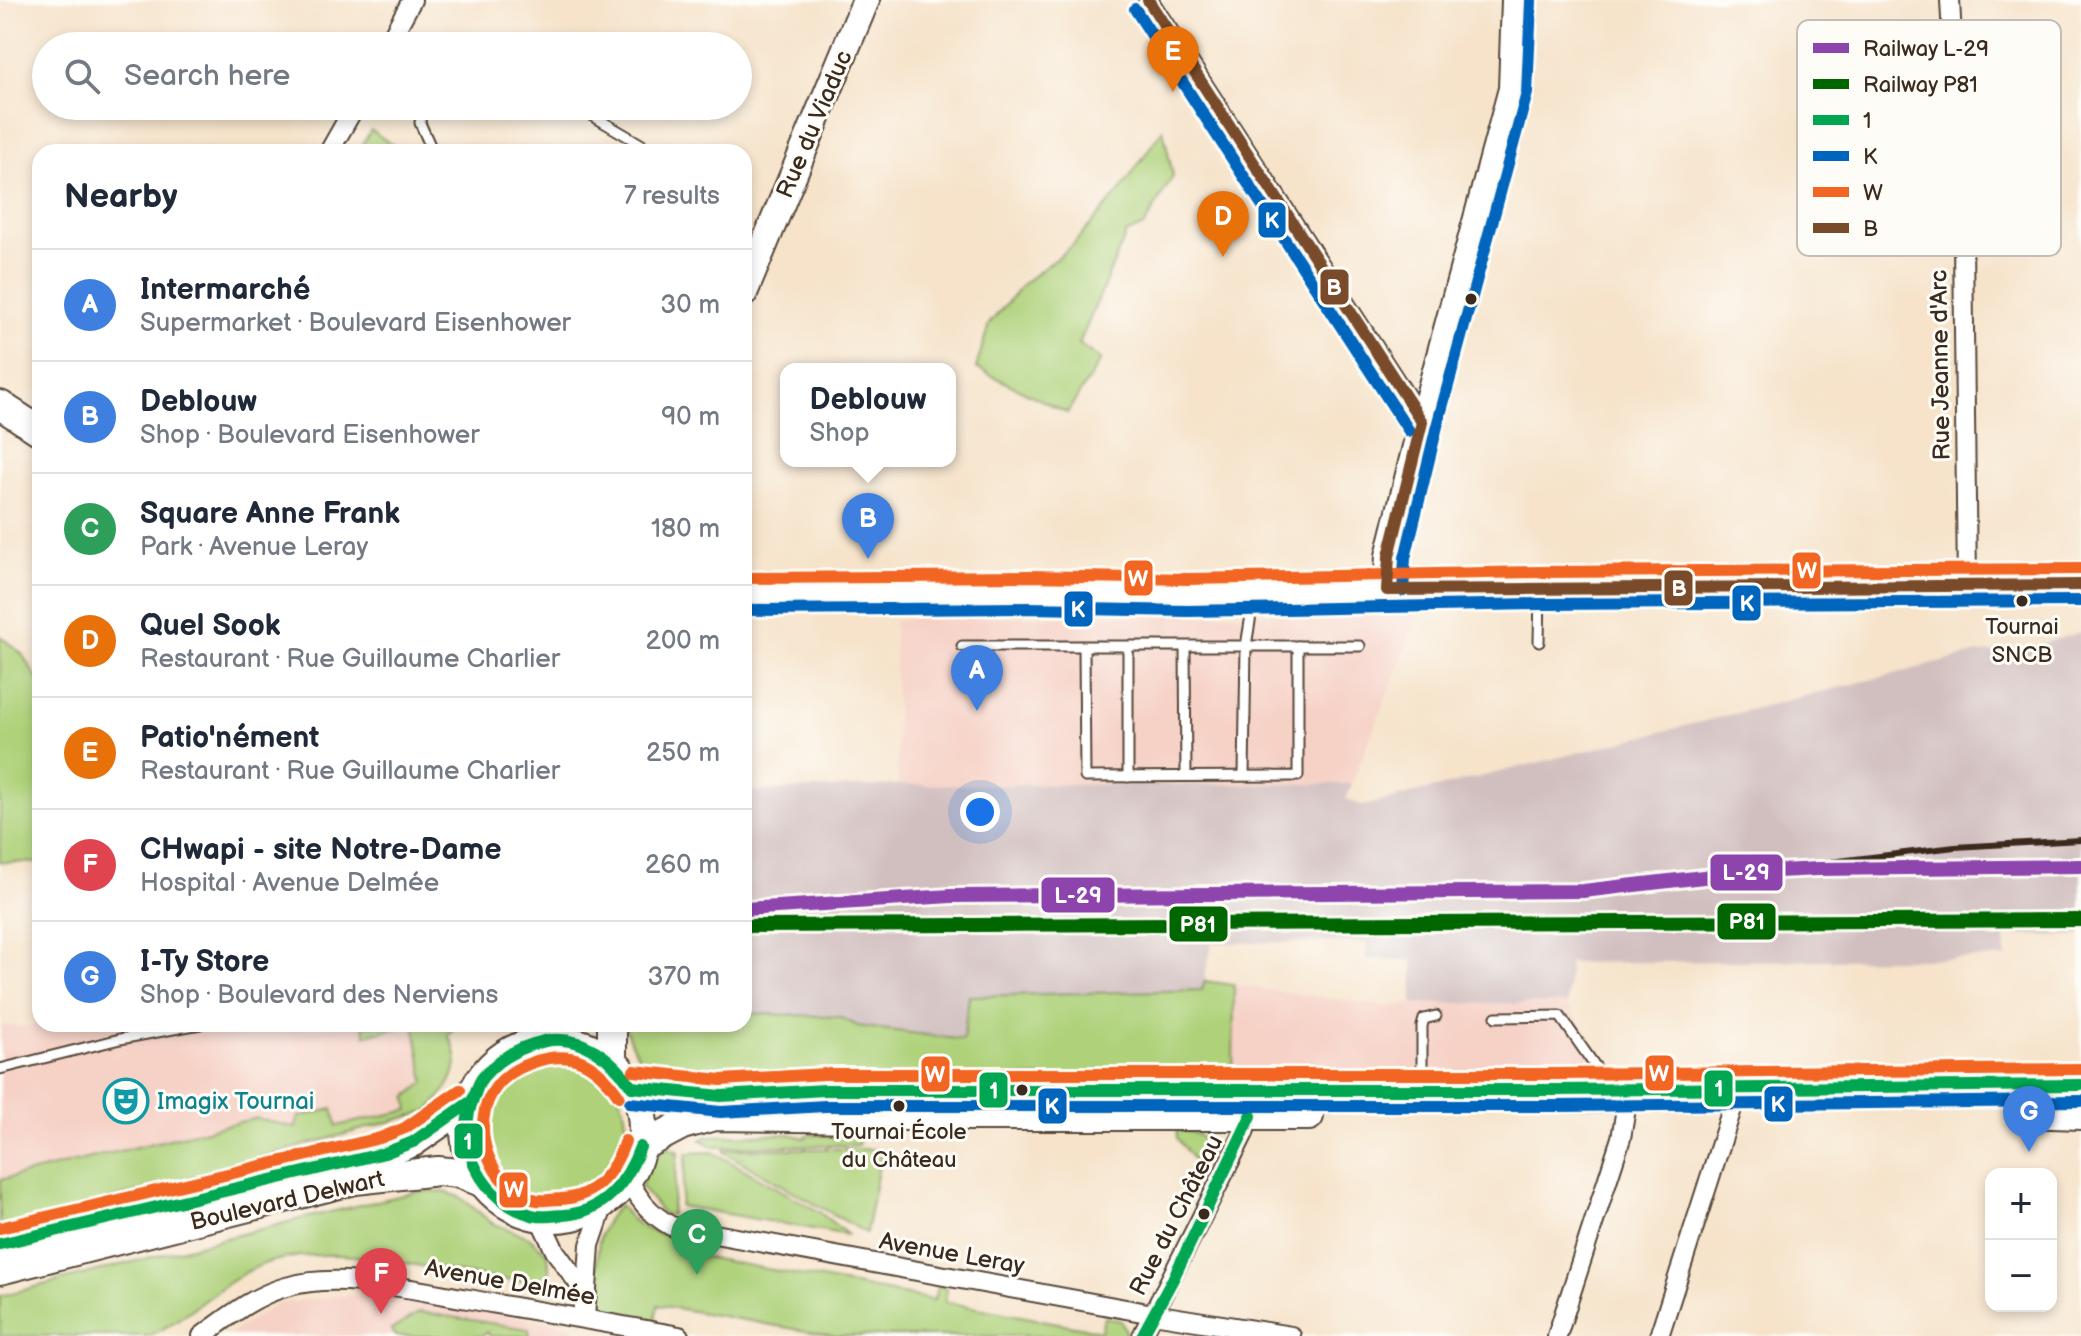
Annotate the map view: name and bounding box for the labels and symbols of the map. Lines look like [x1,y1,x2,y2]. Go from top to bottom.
legend [1797,20,2061,256]
pin: E [1147,26,1199,92]
text: Railway L-29 [1863,36,1989,63]
street label: Rue du Viaduc [770,46,859,203]
text: Railway P81 [1863,72,1978,99]
text: 1 [1863,108,1872,135]
text: K [1863,144,1878,171]
text: W [1863,180,1883,207]
pin: D [1197,191,1249,257]
line badge: K [1257,201,1287,239]
text: K [1265,208,1280,235]
text: B [1863,216,1878,243]
line badge: B [1319,268,1350,306]
street label: Rue Jeanne d'Arc [1924,269,1957,461]
text: B [1326,275,1342,302]
unlabelled marker [1463,291,1479,307]
pin: B [842,493,894,559]
line badge: W [1791,551,1822,590]
text: W [1797,558,1818,585]
line badge: W [1123,559,1154,597]
text: W [1128,566,1149,593]
line badge: B [1663,569,1694,607]
text: B [1671,576,1687,603]
line badge: K [1731,584,1762,622]
line badge: K [1063,590,1094,628]
text: K [1740,591,1755,618]
marker: Tournai SNCB [2014,593,2030,609]
text: K [1071,597,1086,624]
place label: Tournai SNCB [1985,614,2059,669]
pin: A [951,645,1003,711]
your location [960,792,1000,832]
line badge: L-29 [1709,853,1784,892]
text: L-29 [1722,860,1770,887]
line badge: L-29 [1040,876,1116,914]
text: L-29 [1054,883,1102,910]
line badge: P81 [1716,902,1777,941]
line badge: P81 [1168,905,1229,943]
text: P81 [1729,909,1765,936]
text: P81 [1180,912,1216,939]
line badge: W [1644,1054,1675,1092]
line badge: W [920,1055,951,1093]
text: W [1649,1061,1670,1088]
text: W [925,1062,946,1089]
line badge: 1 [1703,1069,1734,1108]
line badge: 1 [978,1071,1009,1109]
text: 1 [1714,1076,1724,1103]
theatre icon: Imagix Tournai [102,1077,150,1125]
text: 1 [989,1078,999,1105]
unlabelled marker [1014,1082,1030,1098]
line badge: K [1763,1085,1794,1123]
pin: G [2003,1086,2055,1152]
place label: Imagix Tournai [157,1087,314,1116]
line badge: K [1037,1087,1068,1125]
text: K [1771,1092,1786,1119]
text: K [1045,1094,1060,1121]
marker: Tournai École du Château [891,1098,907,1114]
place label: Tournai École du Château [831,1118,967,1174]
line badge: 1 [453,1122,484,1160]
text: 1 [463,1129,473,1156]
street label: Rue du Château [1123,1130,1229,1300]
street label: Boulevard Delwart [187,1164,388,1237]
line badge: W [498,1171,529,1209]
text: W [504,1177,525,1204]
unlabelled marker [1196,1206,1212,1222]
pin: C [671,1209,723,1275]
street label: Avenue Leray [877,1226,1027,1281]
pin: F [355,1248,407,1314]
street label: Avenue Delmée [423,1253,597,1312]

